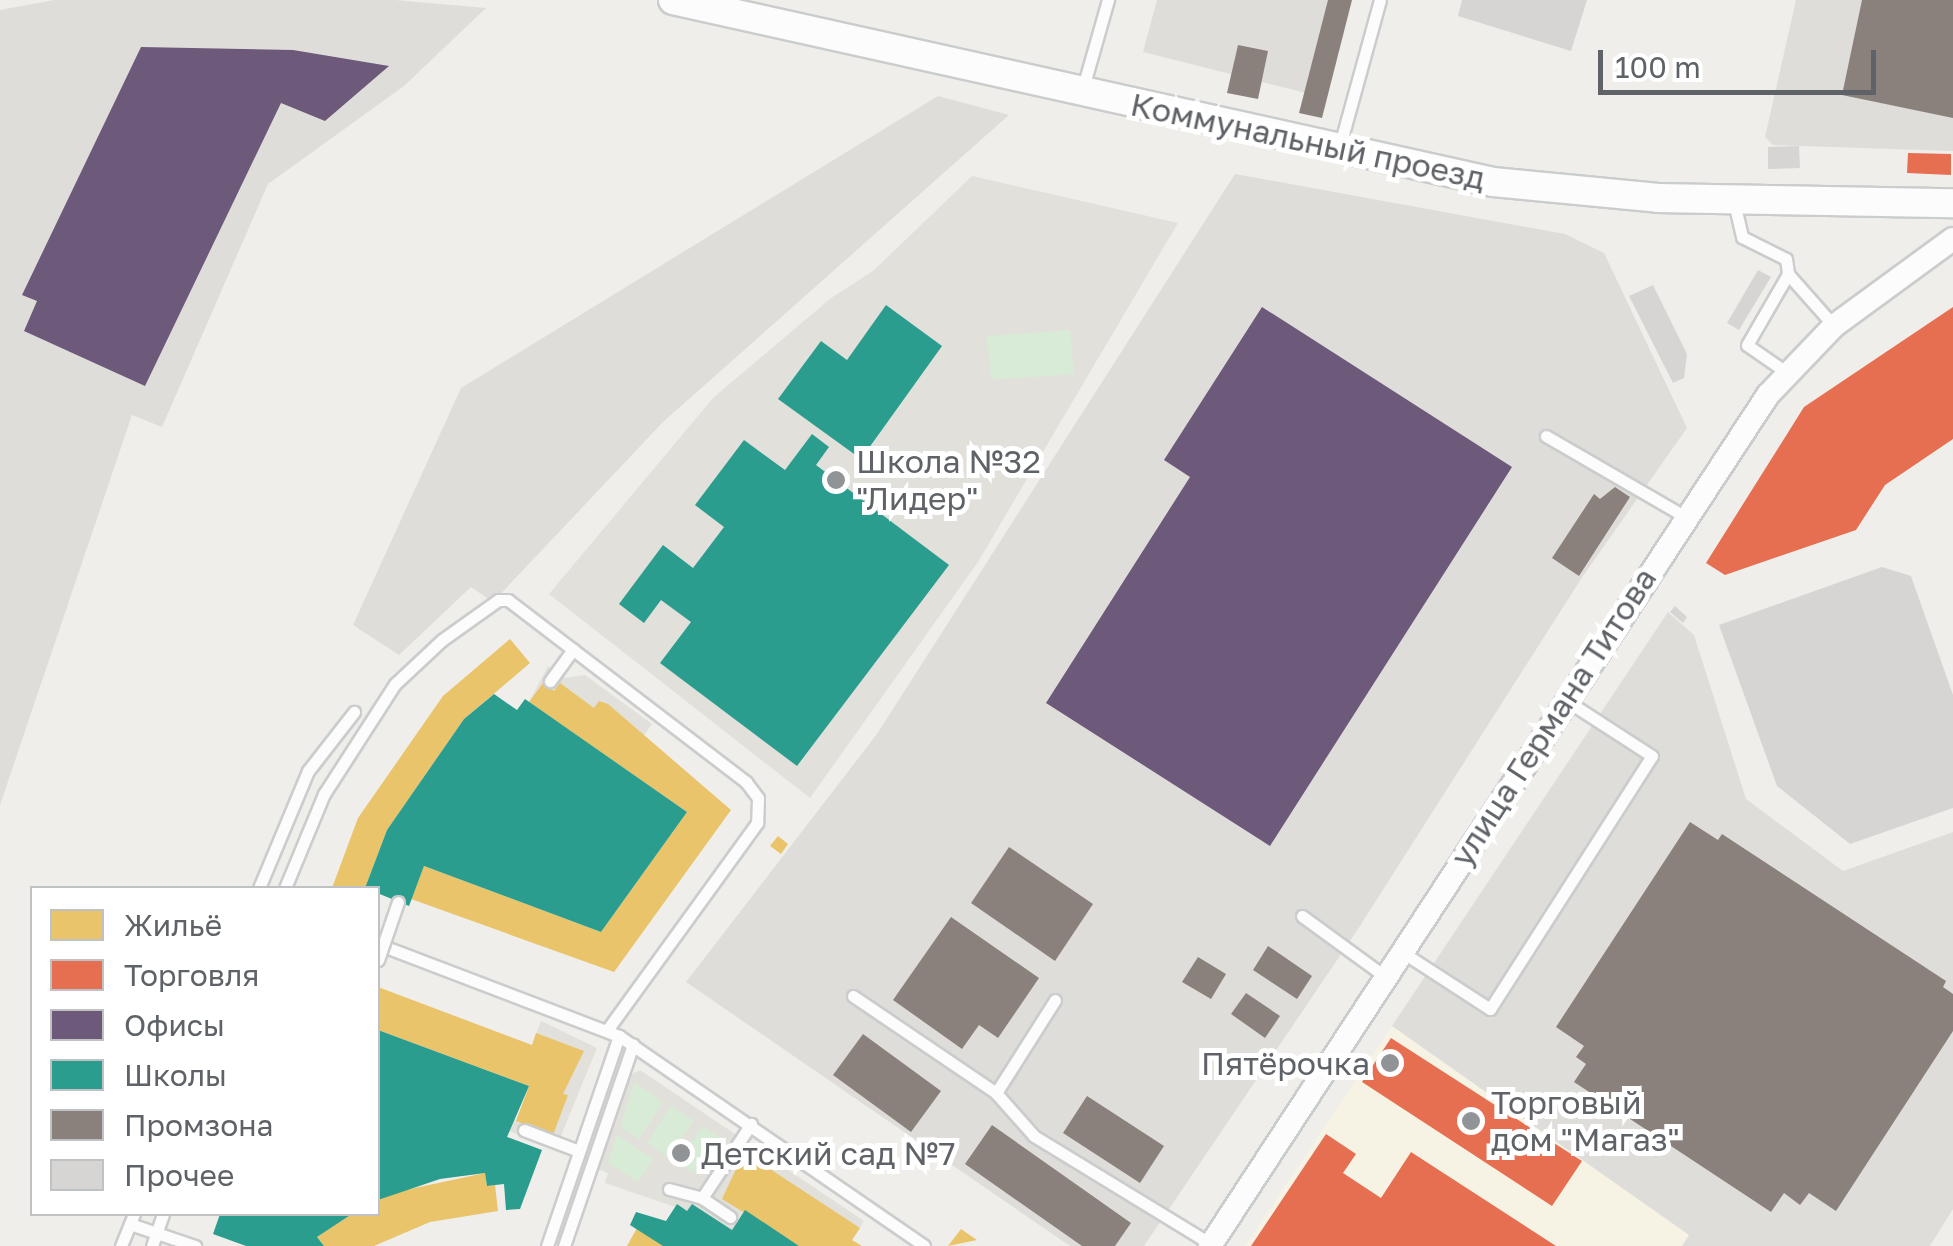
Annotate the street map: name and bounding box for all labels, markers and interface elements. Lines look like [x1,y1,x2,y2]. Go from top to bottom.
scale bar [1603,30,1880,92]
text: 100 m [1615,49,1701,85]
street label: Коммунальный проезд [1127,85,1489,197]
place label: Школа №32 "Лидер" [856,443,1041,518]
marker: Школа №32 "Лидер" [825,469,847,491]
street label: улица Германа Титова [1442,560,1664,874]
legend [30,886,380,1216]
text: Жильё [124,907,222,943]
text: Торговля [124,957,259,993]
text: Офисы [124,1007,225,1043]
place label: Пятёрочка [1201,1044,1370,1082]
marker: Пятёрочка [1379,1052,1401,1074]
text: Школы [124,1057,227,1093]
place label: Торговый дом "Магаз" [1491,1084,1680,1159]
text: Промзона [124,1107,274,1143]
marker: Торговый дом "Магаз" [1460,1110,1482,1132]
place label: Детский сад №7 [701,1134,955,1172]
marker: Детский сад №7 [670,1142,692,1164]
text: Прочее [124,1157,234,1193]

